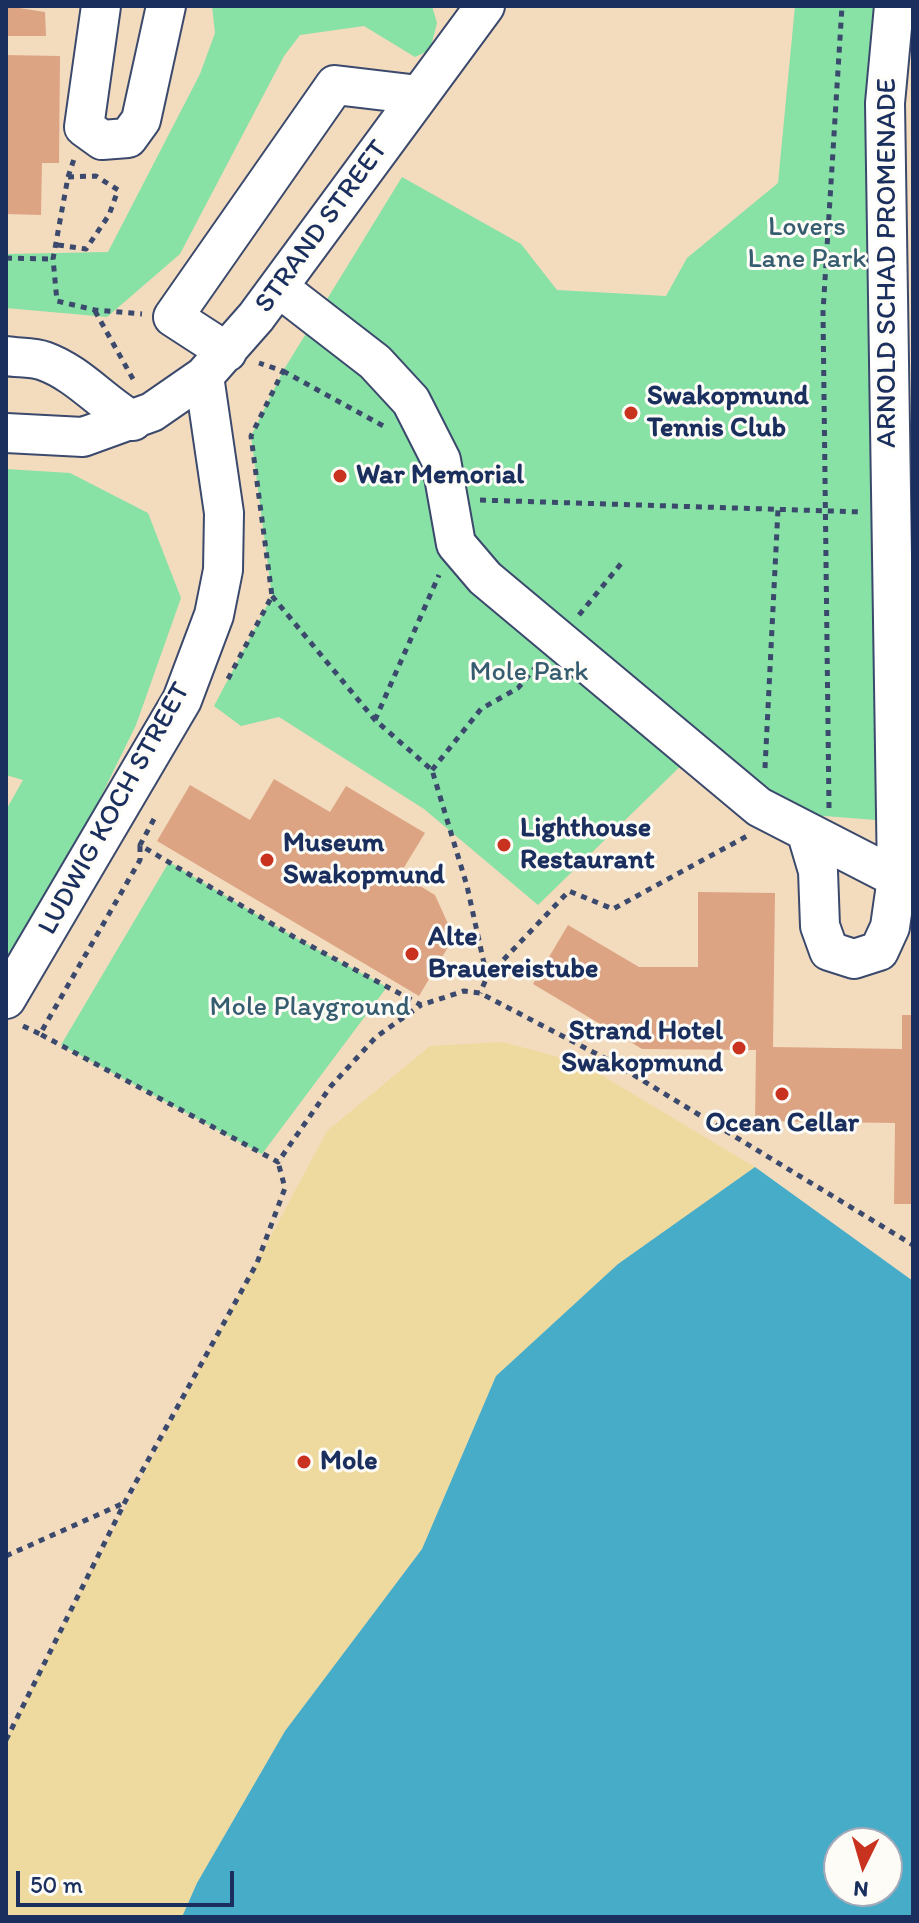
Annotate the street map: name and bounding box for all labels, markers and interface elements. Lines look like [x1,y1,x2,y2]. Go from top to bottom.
street label: ARNOLD SCHAD PROMENADE [871,78,905,448]
street label: STRAND STREET [248,134,396,320]
park label: Lovers Lane Park [747,211,867,277]
place label: Swakopmund Tennis Club [647,380,809,446]
marker: Swakopmund Tennis Club [622,404,640,422]
place label: War Memorial [356,459,524,493]
marker: War Memorial [331,467,349,485]
park label: Mole Park [470,656,588,690]
street label: LUDWIG KOCH STREET [32,677,198,941]
place label: Lighthouse Restaurant [520,812,654,878]
place label: Museum Swakopmund [283,827,445,893]
marker: Lighthouse Restaurant [495,836,513,854]
marker: Museum Swakopmund [258,851,276,869]
place label: Alte Brauereistube [428,921,598,987]
marker: Alte Brauereistube [403,945,421,963]
park label: Mole Playground [210,991,410,1025]
place label: Strand Hotel Swakopmund [561,1015,723,1081]
marker: Strand Hotel Swakopmund [730,1039,748,1057]
marker: Ocean Cellar [773,1085,791,1103]
place label: Ocean Cellar [705,1107,859,1141]
place label: Mole [320,1445,378,1479]
marker: Mole [295,1453,313,1471]
north arrow [823,1827,903,1907]
scale bar [20,1855,238,1905]
text: 50 m [30,1870,83,1899]
text: N [852,1875,870,1904]

